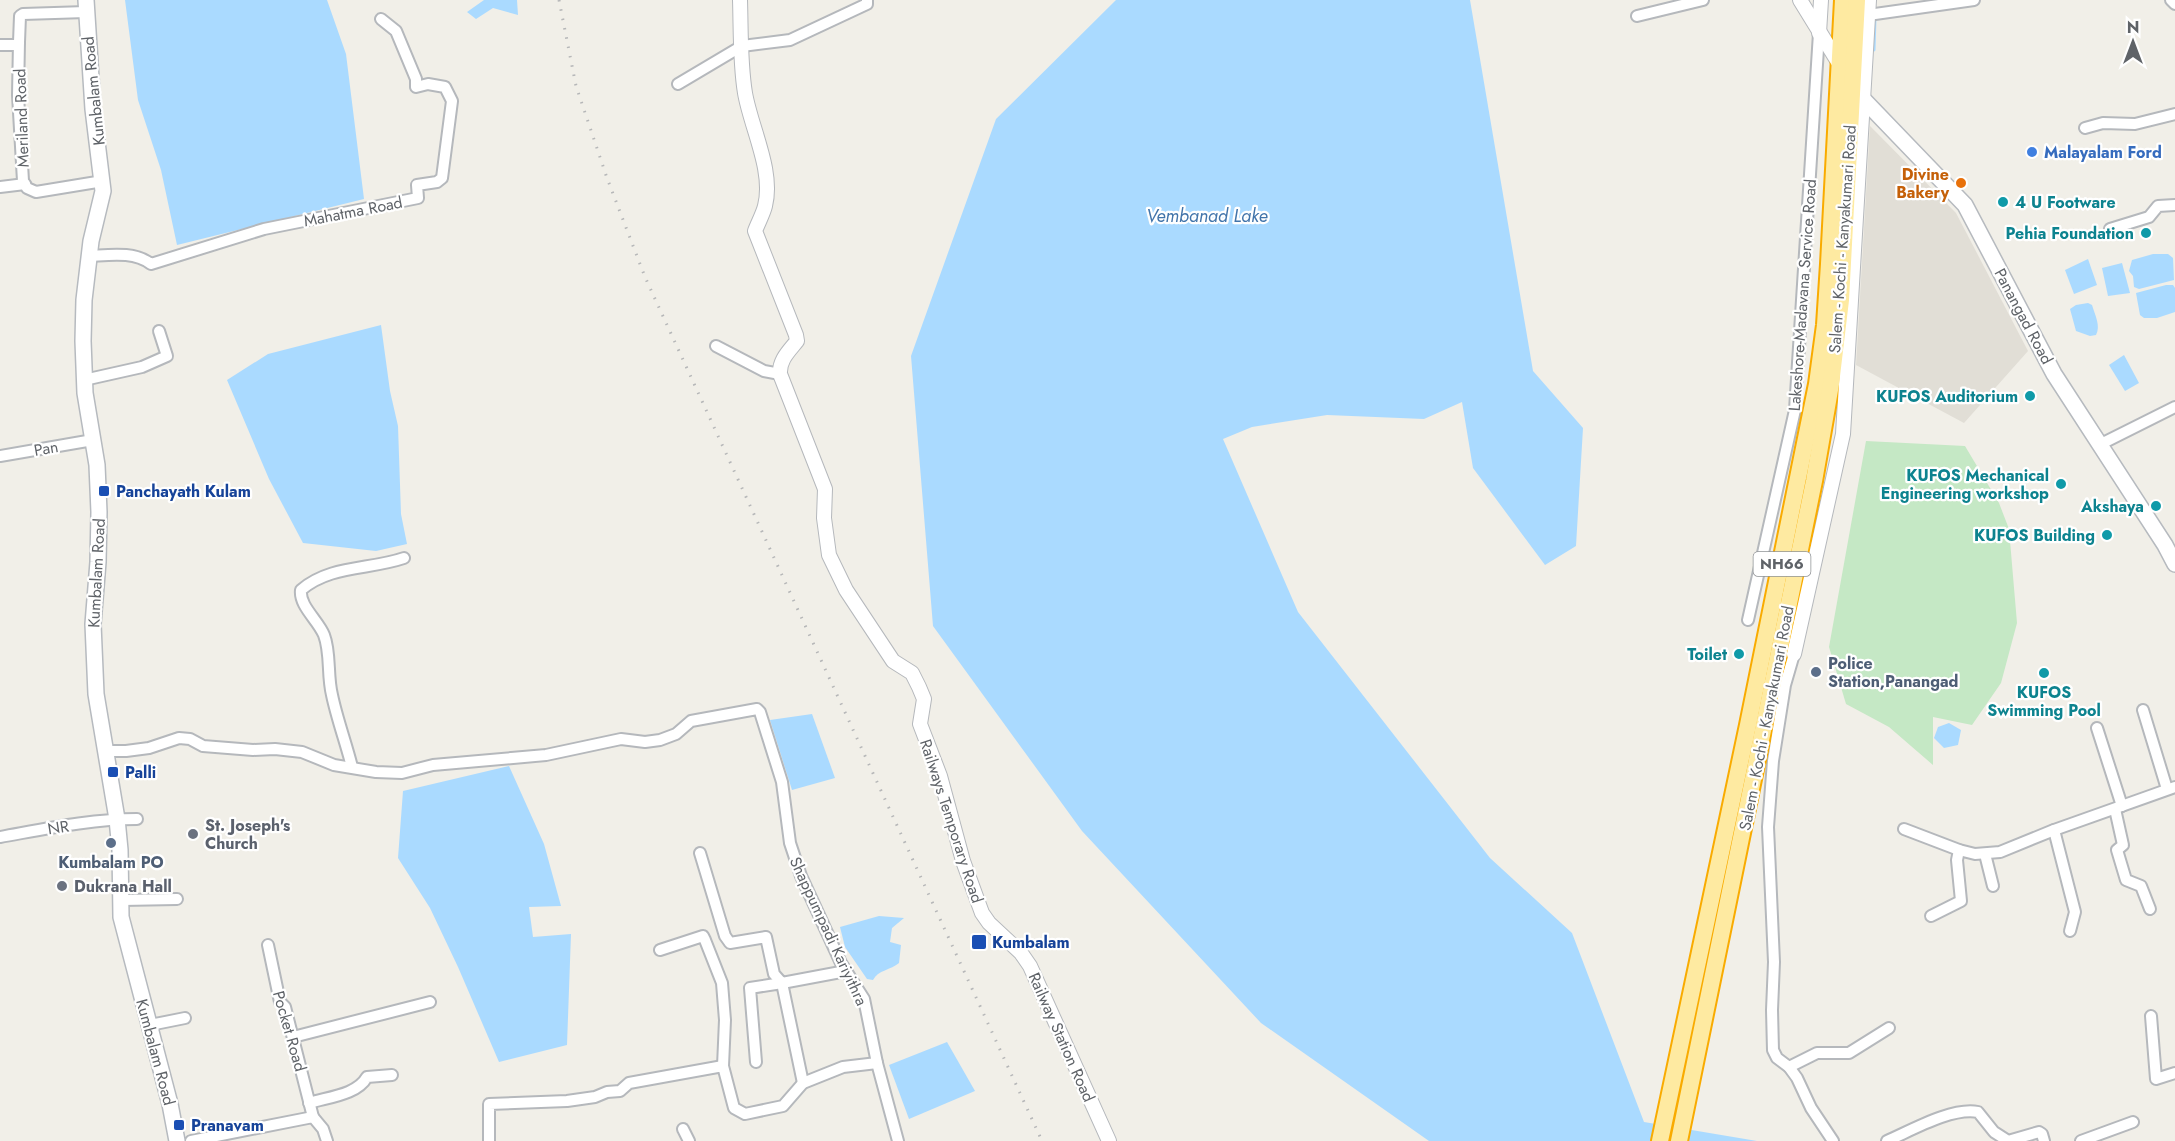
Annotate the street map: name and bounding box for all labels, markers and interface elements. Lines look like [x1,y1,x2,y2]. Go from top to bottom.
north arrow [2103,12,2163,72]
text: N [2127,16,2139,39]
street label: Kumbalam Road [76,35,111,147]
street label: Meriland Road [8,68,35,168]
street label: Salem - Kochi - Kanyakumari Road [1823,124,1862,354]
place label: Malayalam Ford [2044,141,2162,164]
marker: Malayalam Ford [2025,145,2039,159]
place label: Divine Bakery [1896,163,1950,204]
marker: Divine Bakery [1954,176,1968,190]
street label: Lakeshore-Madavana Service Road [1783,178,1822,412]
street label: Mahatma Road [302,191,404,232]
place label: 4 U Footware [2015,191,2116,214]
marker: 4 U Footware [1996,195,2010,209]
water label: Vembanad Lake [1146,203,1268,229]
place label: Pehia Foundation [2006,222,2134,245]
marker: Pehia Foundation [2139,226,2153,240]
street label: Panangad Road [1989,264,2059,368]
place label: KUFOS Auditorium [1876,385,2018,408]
marker: KUFOS Auditorium [2023,389,2037,403]
street label: Pan [32,435,60,462]
place label: KUFOS Mechanical Engineering workshop [1881,464,2049,505]
marker: KUFOS Mechanical Engineering workshop [2054,477,2068,491]
place label: Panchayath Kulam [116,480,251,503]
marker: Panchayath Kulam [97,484,111,498]
place label: Akshaya [2080,495,2144,518]
marker: Akshaya [2149,499,2163,513]
street label: Kumbalam Road [82,518,111,628]
place label: KUFOS Building [1974,524,2095,547]
marker: KUFOS Building [2100,528,2114,542]
road number: NH66 [1754,552,1810,576]
street label: Salem - Kochi - Kanyakumari Road [1733,604,1800,832]
place label: Toilet [1687,643,1728,666]
marker: Toilet [1732,647,1746,661]
place label: Police Station,Panangad [1828,652,1958,693]
marker: Police Station,Panangad [1809,665,1823,679]
marker: KUFOS Swimming Pool [2037,666,2051,680]
place label: KUFOS Swimming Pool [1987,681,2101,722]
street label: Railways Temporary Road [914,736,989,906]
place label: Palli [125,761,156,784]
marker: Palli [106,765,120,779]
street label: NR [46,814,70,841]
place label: St. Joseph's Church [205,814,290,855]
marker: St. Joseph's Church [186,827,200,841]
marker: Kumbalam PO [104,836,118,850]
place label: Kumbalam PO [58,851,164,874]
street label: Shappumpadi Kariyithra [784,853,873,1009]
place label: Dukrana Hall [74,875,172,898]
marker: Dukrana Hall [55,879,69,893]
place label: Kumbalam [992,931,1070,954]
marker: Kumbalam [970,933,988,951]
street label: Railway Station Road [1023,969,1100,1106]
street label: Pocket Road [267,988,312,1074]
street label: Kumbalam Road [130,996,181,1108]
place label: Pranavam [191,1114,264,1137]
marker: Pranavam [172,1118,186,1132]

